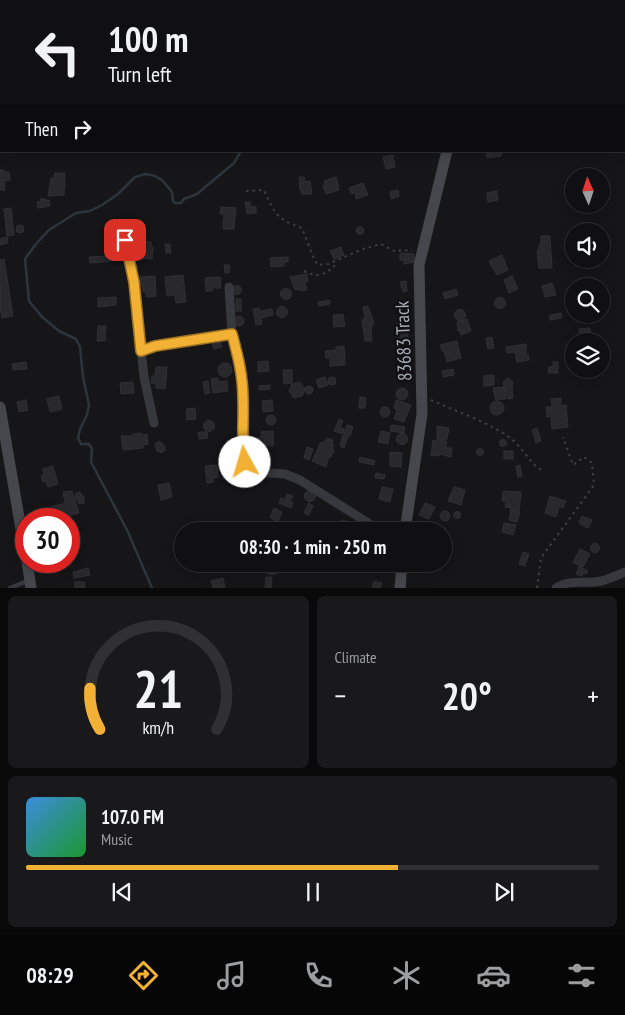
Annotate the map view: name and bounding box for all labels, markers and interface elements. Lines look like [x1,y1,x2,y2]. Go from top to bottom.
text: 100 m [108,16,189,62]
icon: left [25,20,90,85]
text: Turn left [108,60,172,88]
icon: right [68,115,96,143]
text: Then [25,117,58,141]
north arrow [565,168,610,212]
map controls [565,168,610,378]
pin [104,219,146,261]
button: sound [565,223,610,268]
icon: arrive [111,226,139,254]
button: search [565,278,610,323]
street label: 83683 Track [390,300,416,381]
button: layers [565,333,610,378]
position arrow [218,435,270,487]
speed limit sign: 30 [15,508,80,573]
text: 08:30 · 1 min · 250 m [240,535,386,559]
text: Climate [335,647,377,667]
text: 21 [133,655,183,722]
text: 20° [442,671,492,720]
text: − [335,677,346,714]
text: + [587,677,599,714]
text: km/h [142,716,174,739]
text: 107.0 FM [101,805,164,829]
text: Music [101,829,133,849]
icon: previous [108,878,136,906]
icon: pause [299,878,327,906]
icon: next [490,878,518,906]
icon: directions [126,958,161,993]
icon: music [214,958,249,993]
icon: phone [301,958,336,993]
icon: climate [389,958,424,993]
icon: car [476,958,511,993]
icon: filters [564,958,599,993]
text: 08:29 [26,961,74,989]

